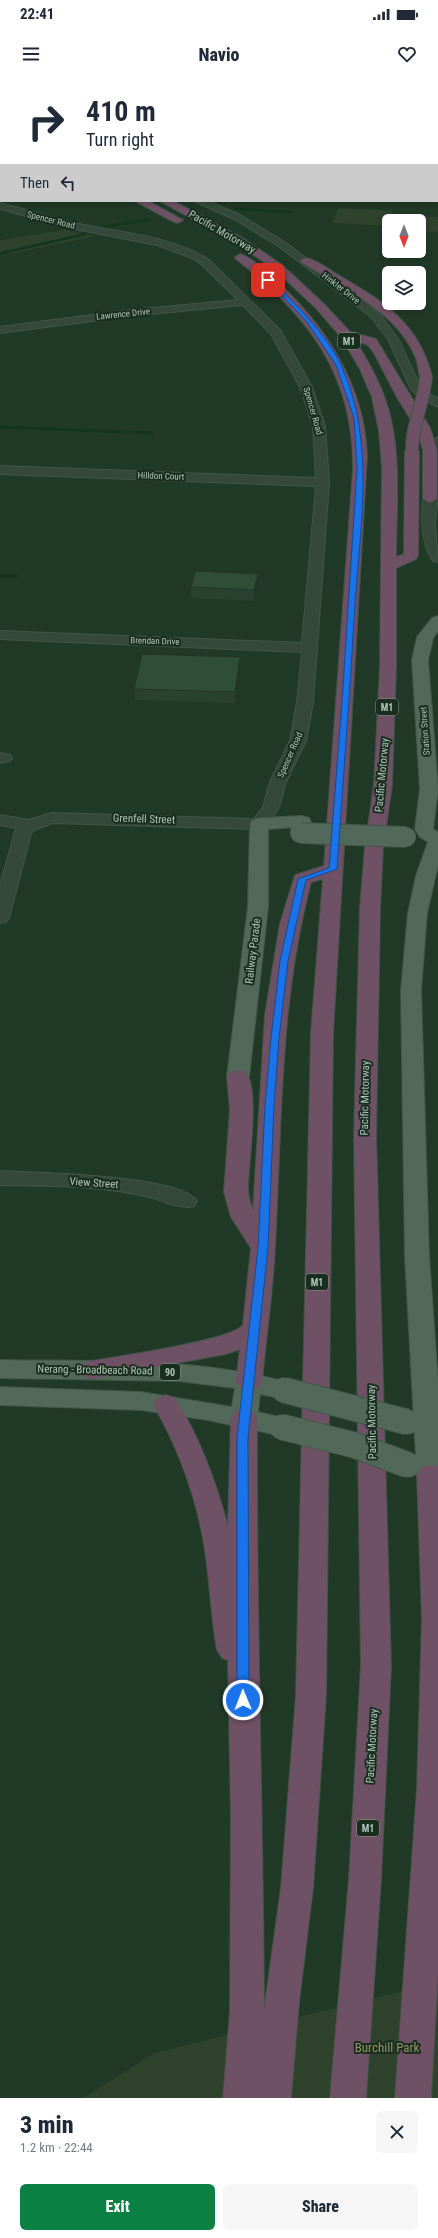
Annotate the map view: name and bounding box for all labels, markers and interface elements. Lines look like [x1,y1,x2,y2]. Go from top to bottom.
text: 22:41 [20,5,54,23]
icon: menu [20,43,42,65]
icon: heart [396,43,418,65]
text: Navio [198,44,240,65]
text: 410 m [86,95,156,128]
icon: right [20,96,72,148]
text: Turn right [86,129,154,150]
icon: left [57,172,79,194]
text: Then [20,174,49,192]
street label: Pacific Motorway [186,208,258,257]
street label: Spencer Road [26,209,76,231]
north arrow [382,214,426,258]
map controls [382,214,426,310]
pin [251,263,285,297]
button: layers [382,266,426,310]
icon: arrive [257,269,279,291]
street label: Hinkler Drive [320,270,362,306]
street label: Lawrence Drive [96,306,150,322]
road number: M1 [338,333,360,349]
street label: Spencer Road [301,386,325,436]
street label: Hilldon Court [137,470,185,482]
street label: Brendan Drive [130,635,180,647]
road number: M1 [376,699,398,715]
street label: Station Street [418,706,432,755]
street label: Spencer Road [275,731,305,779]
street label: Pacific Motorway [372,737,392,813]
street label: Grenfell Street [113,811,175,827]
street label: Railway Parade [243,917,263,985]
street label: Pacific Motorway [358,1060,372,1135]
street label: View Street [69,1175,119,1191]
road number: M1 [306,1274,328,1290]
street label: Nerang - Broadbeach Road [37,1362,153,1378]
road number: 90 [160,1364,180,1380]
street label: Pacific Motorway [365,1384,379,1459]
position arrow [222,1679,264,1721]
street label: Pacific Motorway [364,1708,380,1784]
road number: M1 [357,1820,379,1836]
park label: Burchill Park [355,2040,419,2055]
text: 3 min [20,2111,74,2139]
button: close [376,2111,418,2153]
text: 1.2 km · 22:44 [20,2140,93,2155]
button: Exit [20,2184,215,2230]
button: Share [223,2184,418,2230]

